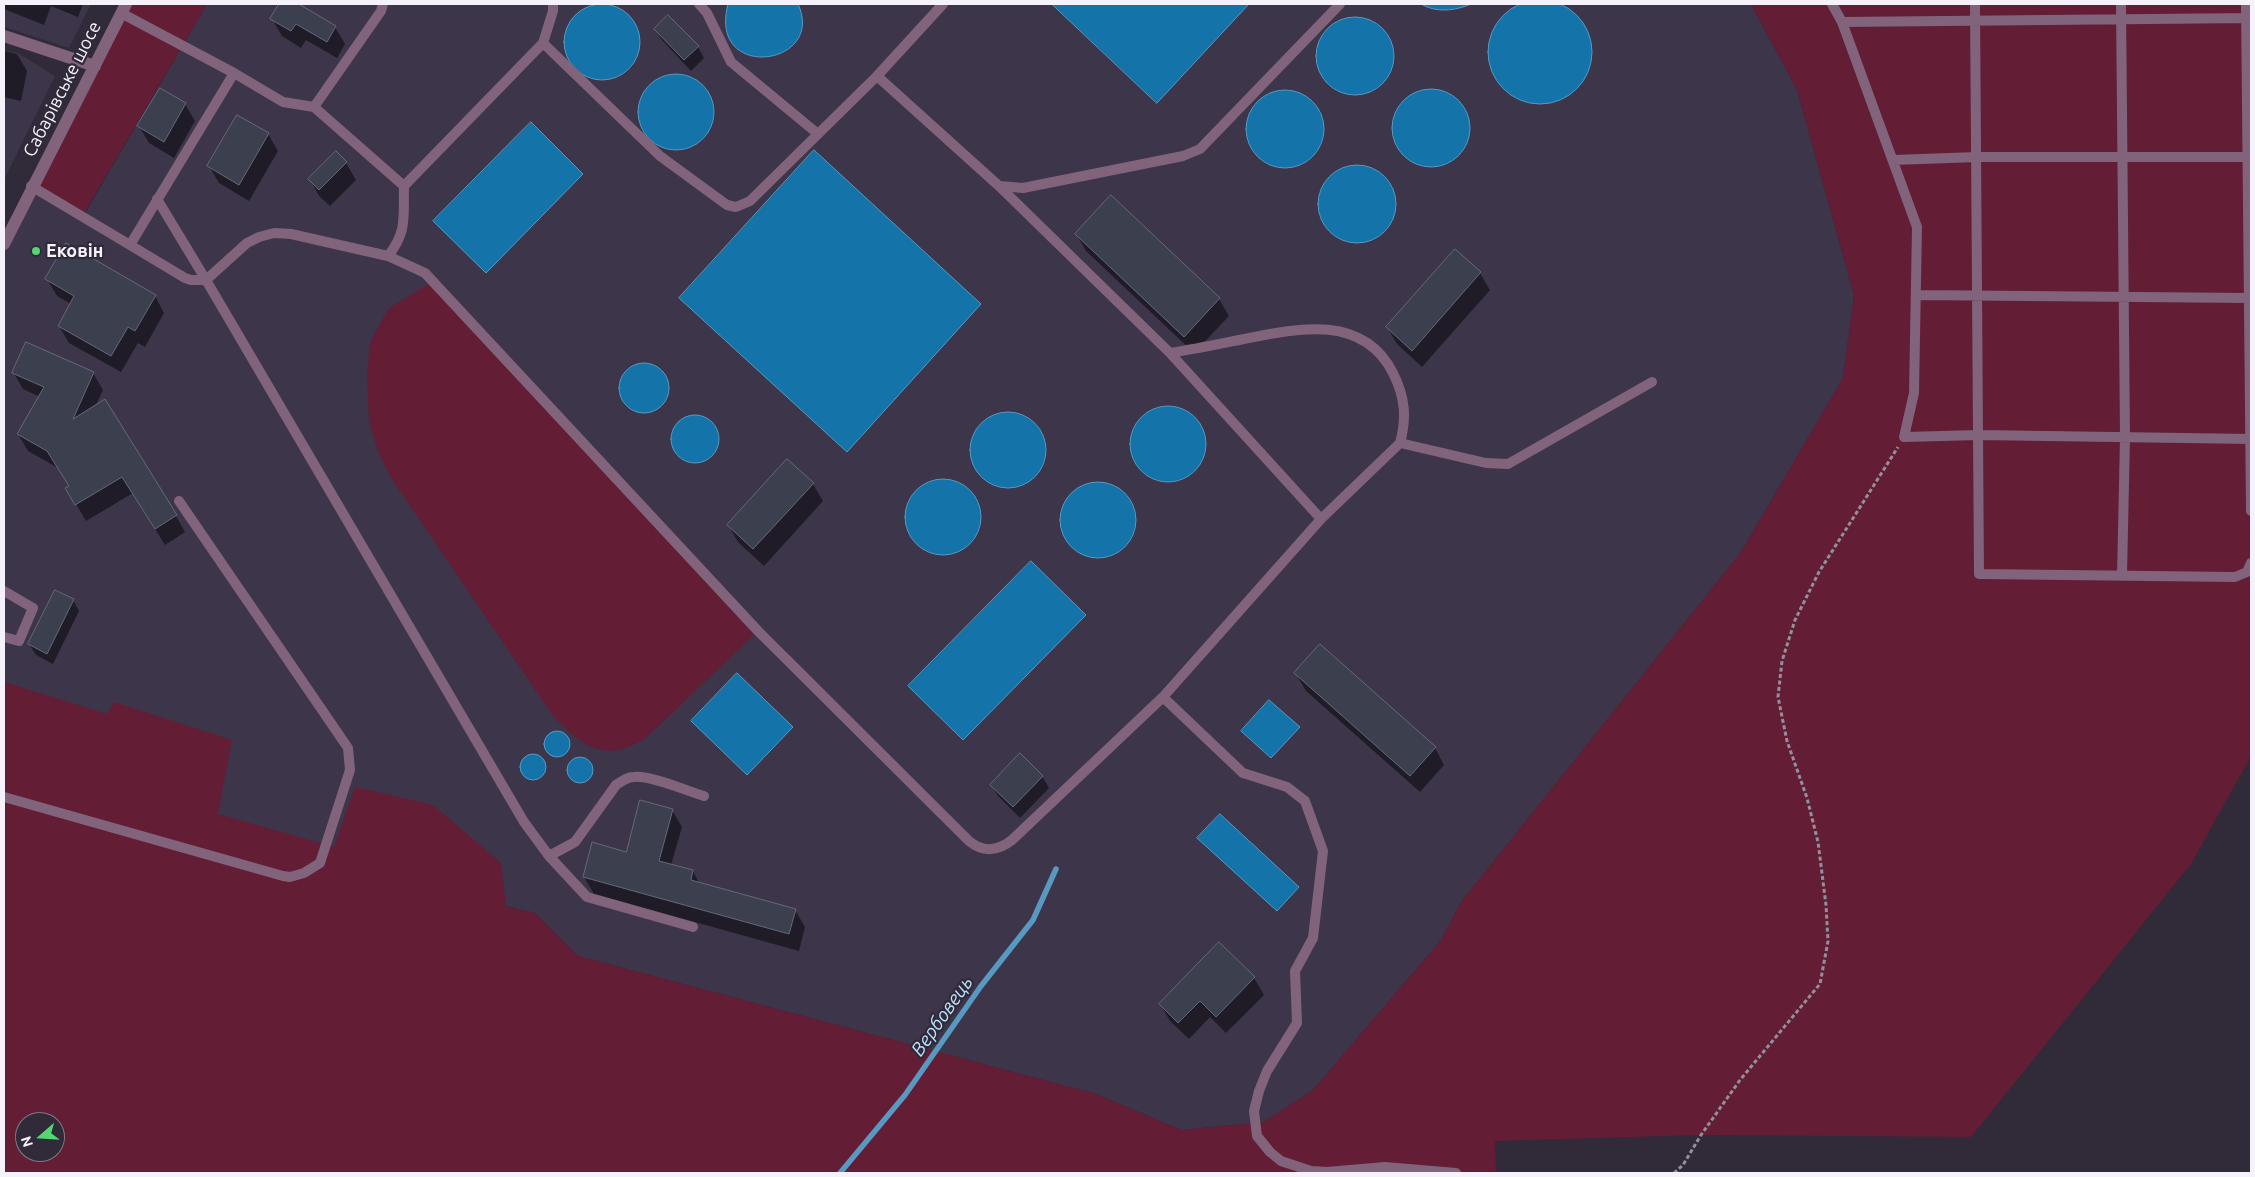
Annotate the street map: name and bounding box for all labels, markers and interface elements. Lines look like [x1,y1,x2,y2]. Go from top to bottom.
street label: Сабарівське шосе [19,18,105,160]
place label: Ековін [46,240,103,262]
marker: Ековін [30,245,42,257]
water label: Вербовець [906,972,978,1060]
north arrow [15,1112,65,1162]
text: N [17,1134,36,1149]

